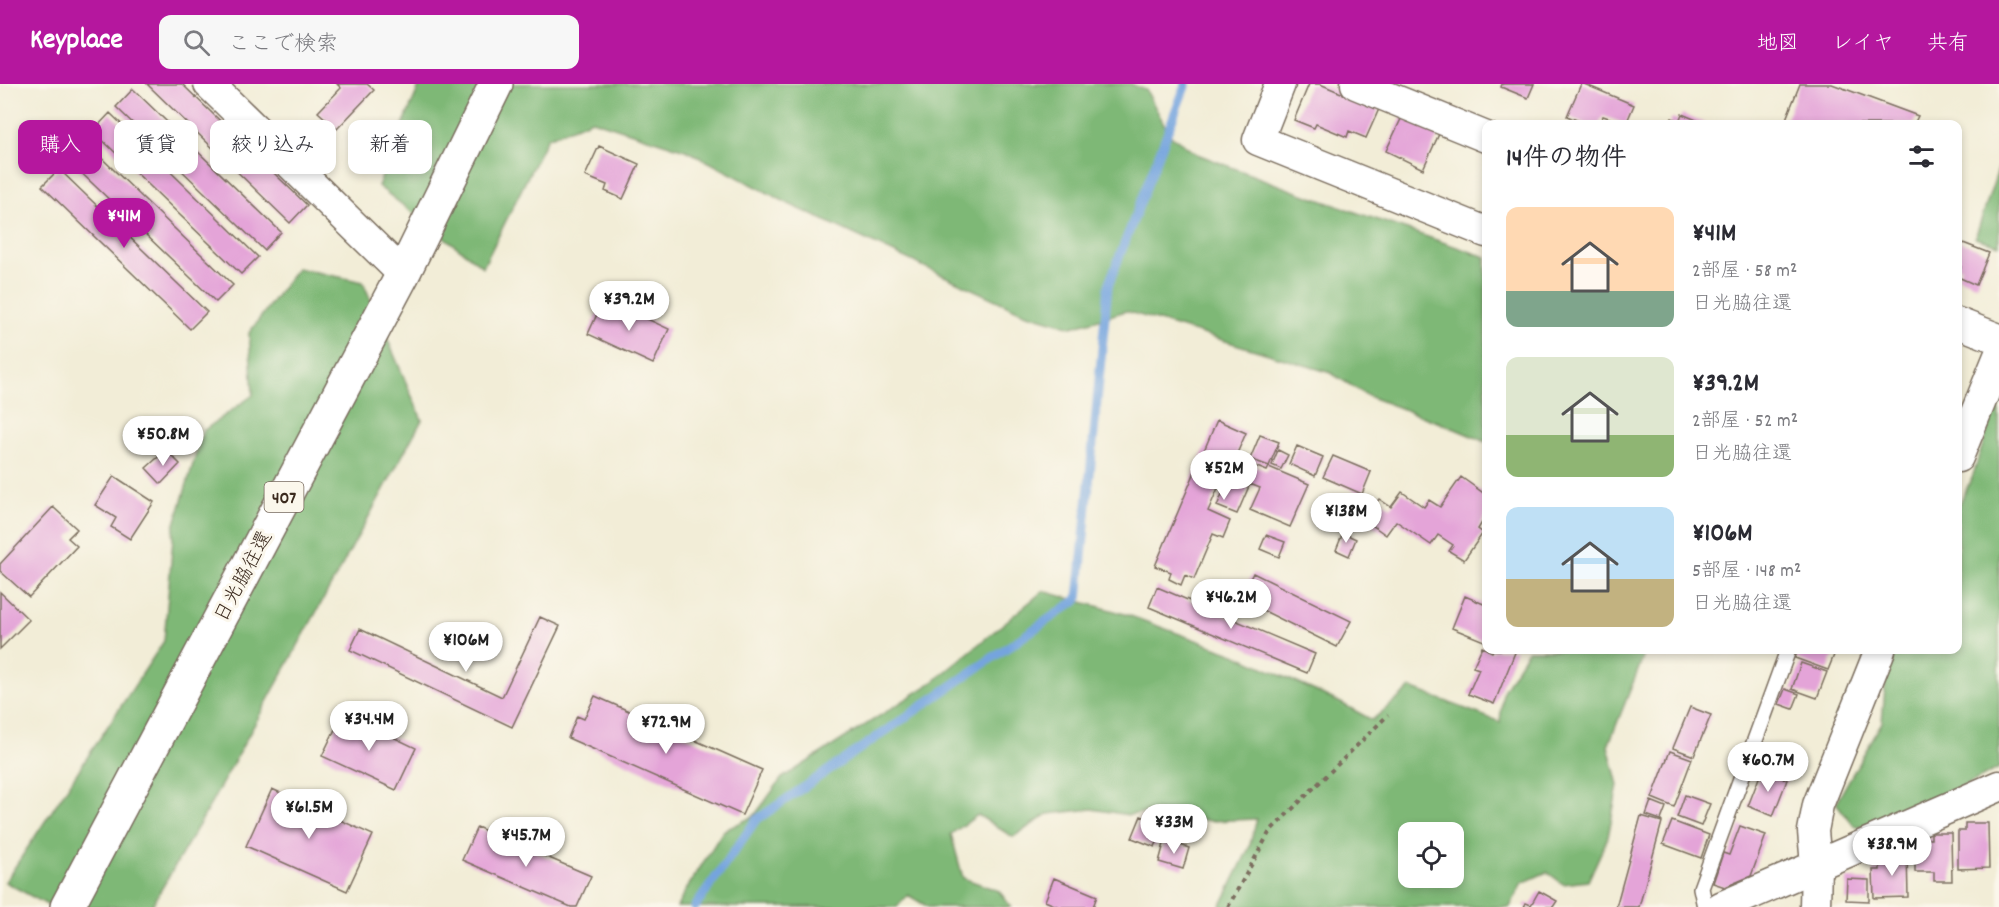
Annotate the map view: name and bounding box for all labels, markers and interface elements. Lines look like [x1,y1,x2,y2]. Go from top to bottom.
search box [159,15,579,69]
text: Keyplace [30,22,123,62]
icon: search [180,26,213,59]
text: ここで検索 [228,30,338,61]
text: 地図 [1757,30,1799,60]
text: レイヤ [1832,30,1894,60]
text: 共有 [1927,30,1969,60]
chip: 購入 [18,120,102,174]
chip: 賃貸 [114,120,198,174]
chip: 絞り込み [210,120,336,174]
chip: 新着 [348,120,432,174]
icon: filters [1905,140,1938,173]
text: 14件の物件 [1506,141,1626,178]
pin: ¥41M [88,198,160,249]
text: ¥41M [107,203,141,231]
text: ¥41M [1692,216,1736,253]
icon: home [1554,231,1626,303]
text: 2部屋 · 58 m² [1692,258,1797,286]
pin: ¥39.2M [580,281,678,332]
text: ¥39.2M [603,286,655,314]
text: 日光脇往還 [1692,291,1792,319]
text: ¥39.2M [1692,366,1759,403]
icon: home [1554,381,1626,453]
text: 2部屋 · 52 m² [1692,408,1798,436]
pin: ¥50.8M [114,416,212,467]
text: ¥50.8M [137,421,189,449]
text: 日光脇往還 [1692,441,1792,469]
pin: ¥52M [1188,450,1260,501]
text: ¥52M [1204,455,1244,483]
road number: 407 [264,482,304,512]
pin: ¥138M [1304,493,1388,544]
text: ¥138M [1325,498,1367,526]
text: ¥106M [1692,516,1752,553]
street label: 日光脇往還 [209,527,280,628]
icon: home [1554,531,1626,603]
text: 5部屋 · 148 m² [1692,558,1801,586]
pin: ¥46.2M [1182,579,1280,630]
text: ¥46.2M [1205,584,1257,612]
text: 日光脇往還 [1692,591,1792,619]
pin: ¥106M [424,622,508,673]
text: ¥106M [443,627,489,655]
pin: ¥34.4M [320,701,418,752]
pin: ¥72.9M [617,704,715,755]
text: ¥34.4M [344,706,394,734]
text: ¥72.9M [641,709,691,737]
pin: ¥60.7M [1719,742,1817,793]
text: ¥60.7M [1741,747,1795,775]
pin: ¥61.5M [260,789,358,840]
text: ¥61.5M [285,794,333,822]
pin: ¥33M [1138,804,1210,855]
text: ¥33M [1154,809,1194,837]
pin: ¥45.7M [477,817,575,868]
text: ¥45.7M [501,822,551,850]
map controls [1398,822,1464,888]
button: locate [1398,822,1464,888]
pin: ¥38.9M [1843,826,1941,877]
text: ¥38.9M [1867,831,1917,859]

